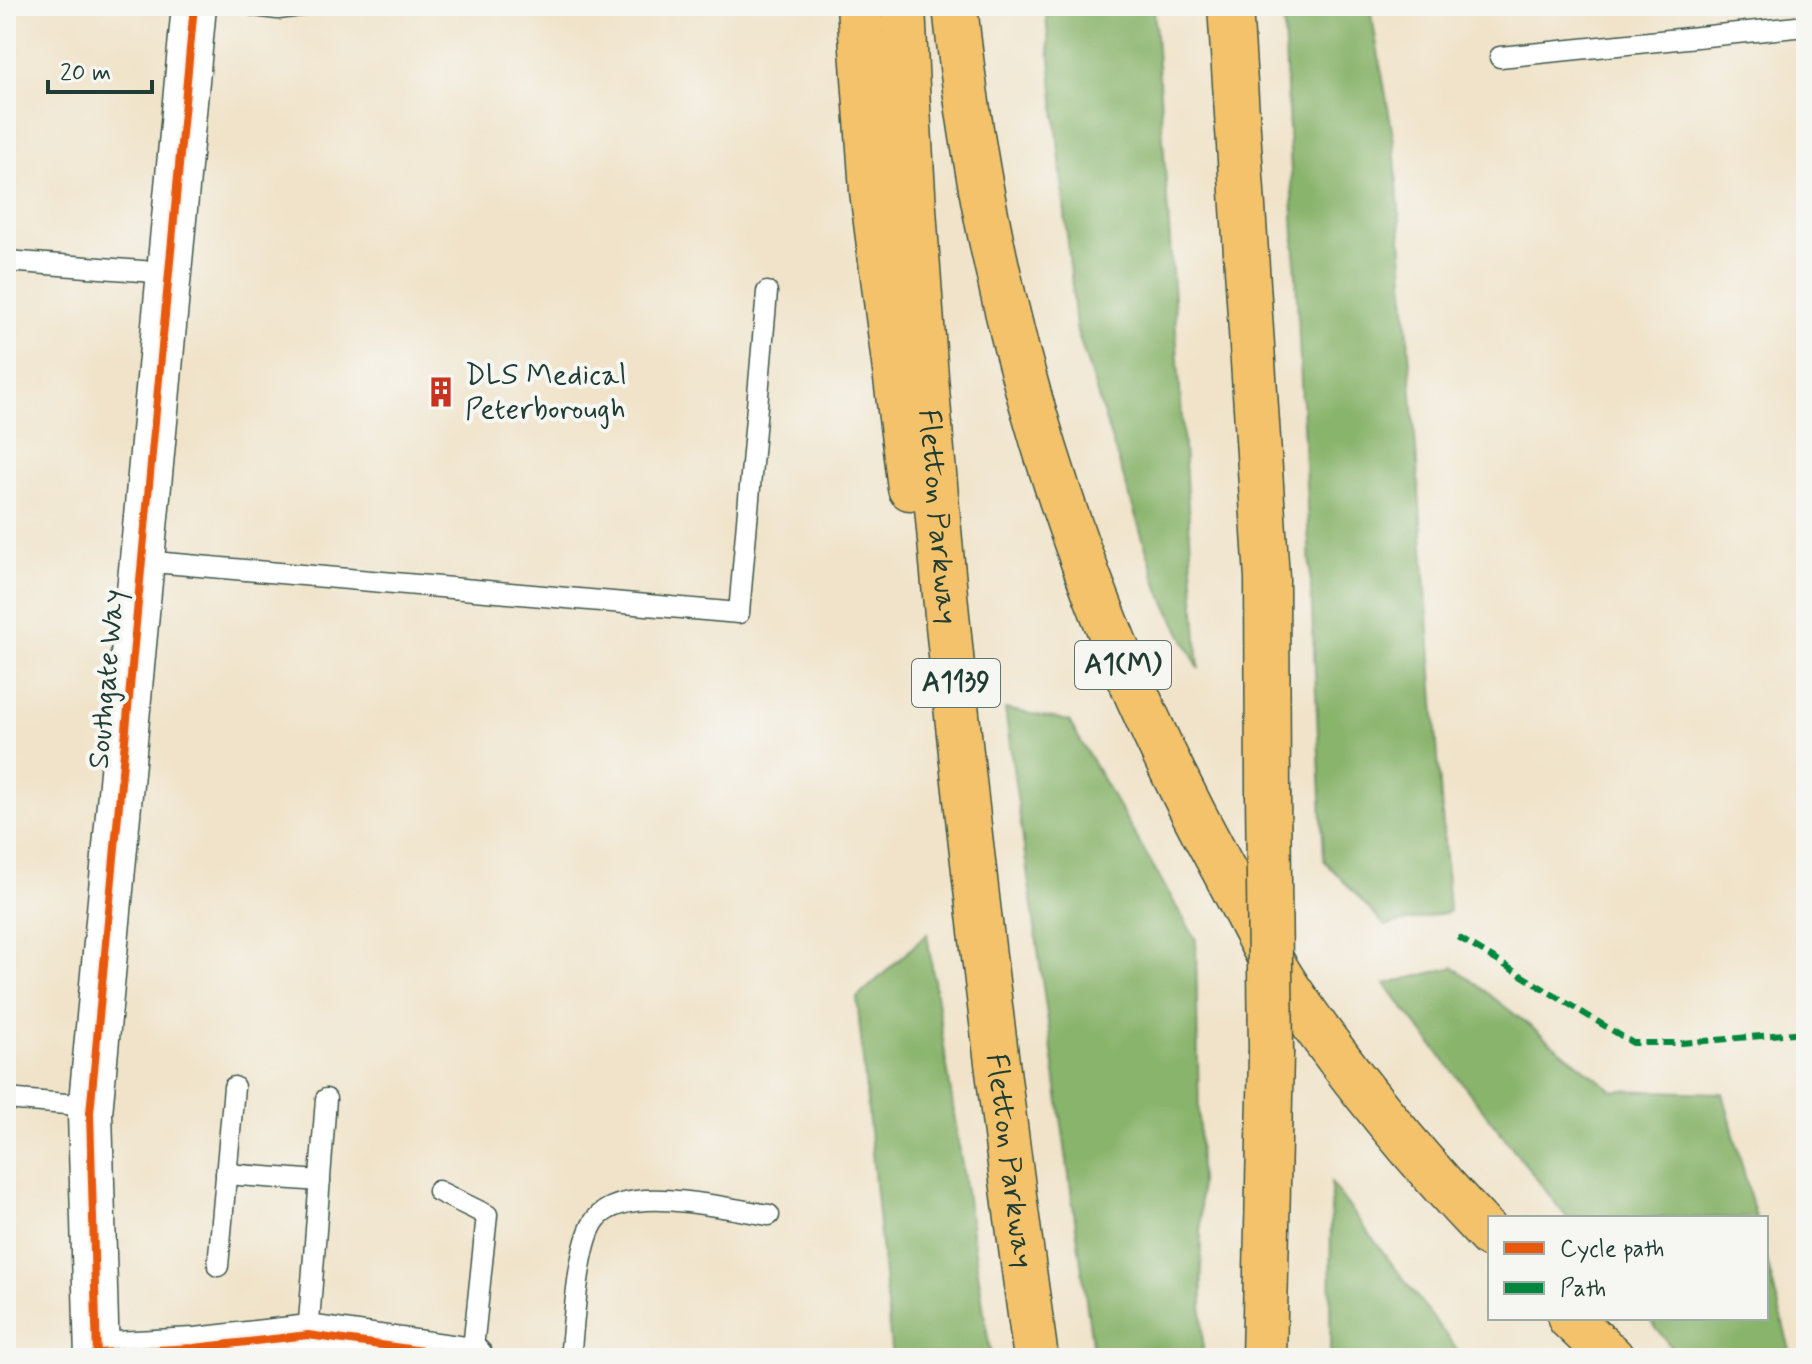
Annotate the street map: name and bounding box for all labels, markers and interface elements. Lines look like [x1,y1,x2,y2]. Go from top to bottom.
scale bar [48,44,152,94]
text: 20 m [60,58,111,89]
place label: DLS Medical Peterborough [465,356,627,429]
building icon: DLS Medical Peterborough [424,375,458,409]
street label: Fletton Parkway [909,408,967,626]
street label: Southgate Way [80,588,134,770]
road number: A1(M) [1075,641,1171,689]
road number: A1139 [912,659,1000,707]
street label: Fletton Parkway [976,1051,1043,1270]
legend [1488,1216,1768,1320]
text: Cycle path [1560,1234,1665,1265]
text: Path [1560,1274,1606,1305]

